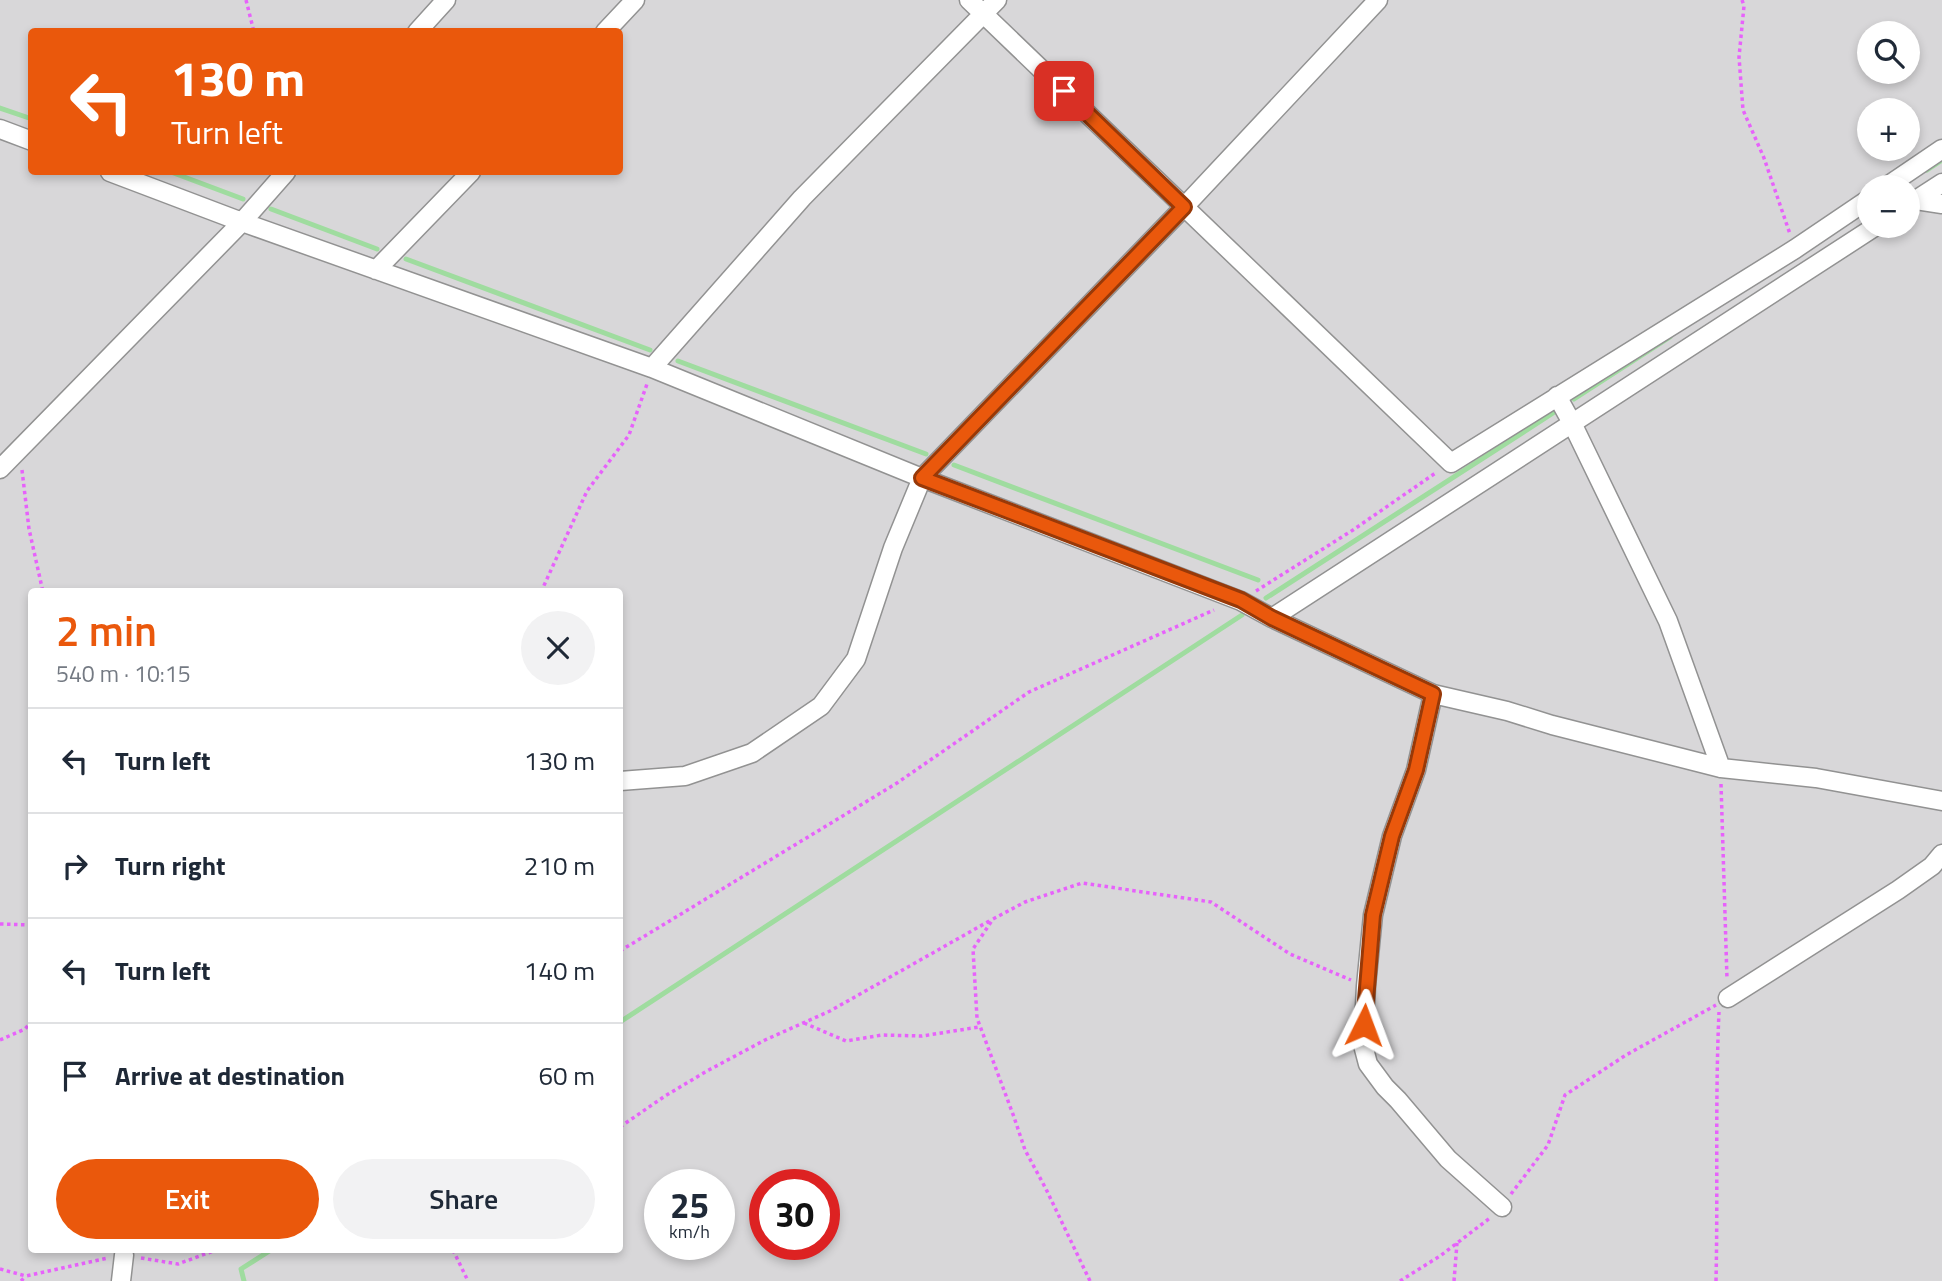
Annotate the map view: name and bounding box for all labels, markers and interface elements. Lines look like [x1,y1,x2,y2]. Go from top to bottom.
map controls [1857,21,1920,238]
button: search [1857,21,1920,84]
text: 130 m [171,40,305,115]
icon: left [56,56,147,147]
pin [1034,61,1094,121]
icon: arrive [1045,72,1083,110]
button: + [1857,98,1920,161]
text: Turn left [171,108,283,156]
button: − [1857,175,1920,238]
text: 2 min [56,598,157,662]
button: close [521,611,595,685]
text: 540 m · 10:15 [56,656,191,691]
text: Turn left [115,741,210,780]
text: 130 m [524,741,595,780]
icon: left [56,742,94,780]
text: Turn right [115,846,226,885]
text: 210 m [524,846,595,885]
icon: right [56,847,94,885]
text: Turn left [115,951,210,990]
text: 140 m [524,951,595,990]
icon: left [56,952,94,990]
position arrow [1327,988,1401,1062]
text: Arrive at destination [115,1056,345,1095]
text: 60 m [538,1056,595,1095]
icon: arrive [56,1057,94,1095]
button: Exit [56,1159,319,1239]
button: Share [333,1159,595,1239]
speed limit sign: 30 [749,1169,840,1260]
text: 25 [670,1178,709,1232]
text: km/h [669,1218,710,1245]

